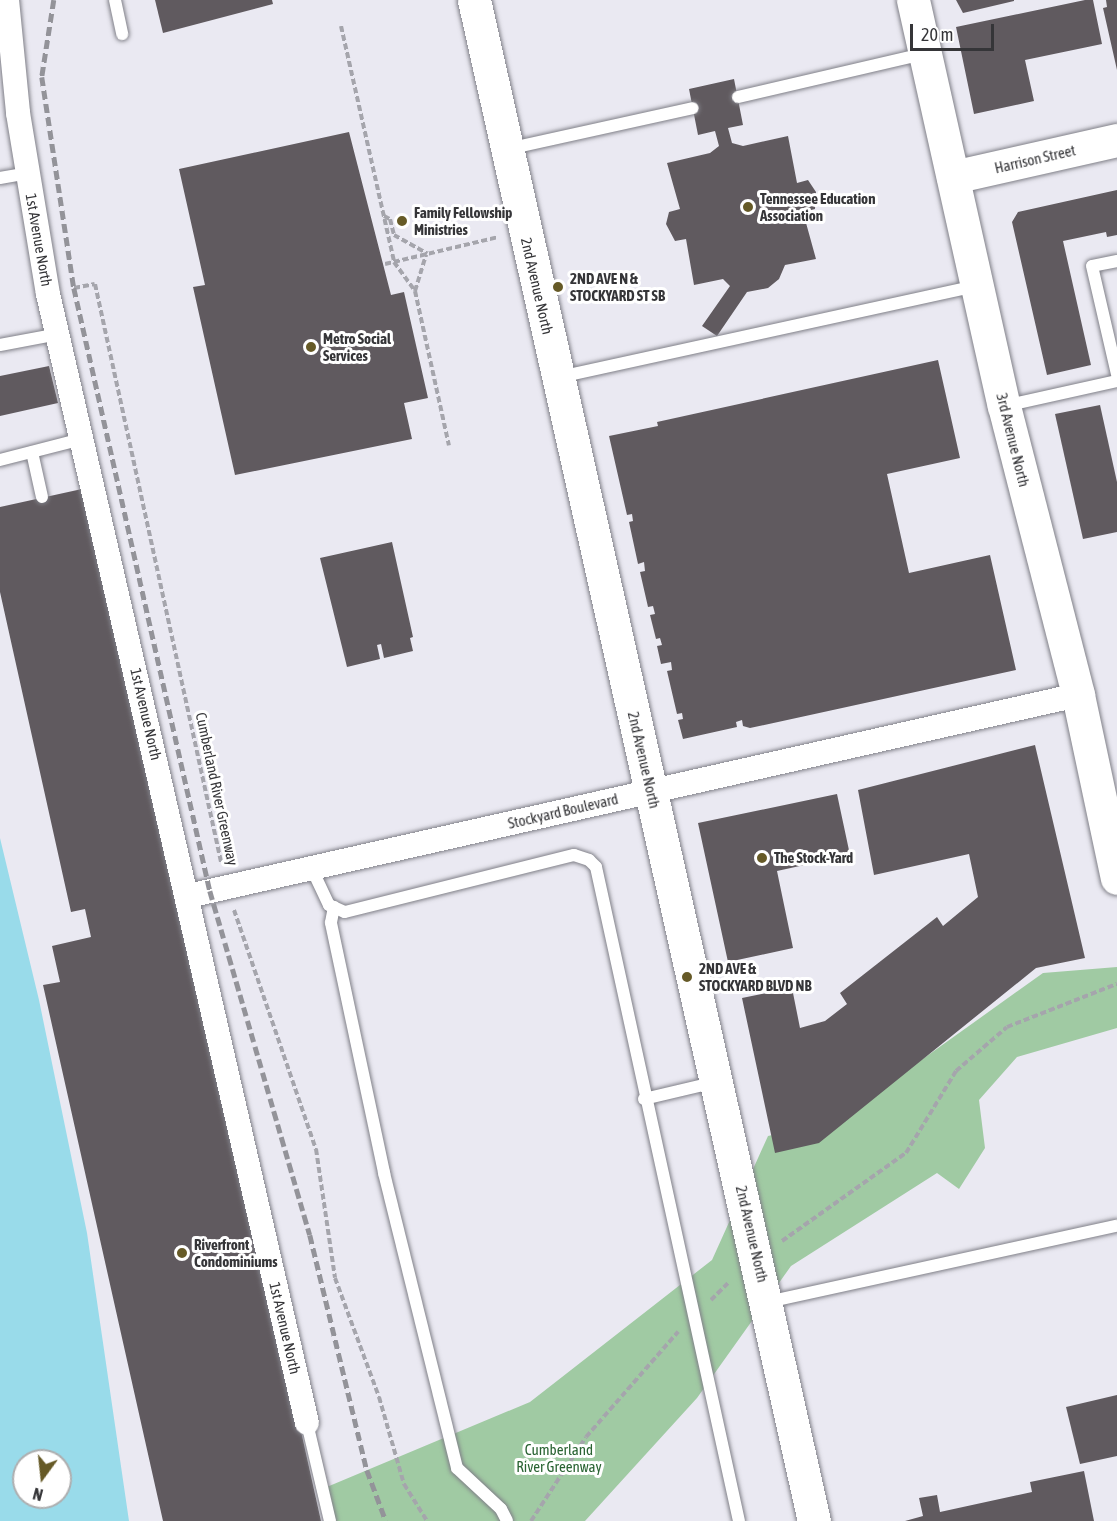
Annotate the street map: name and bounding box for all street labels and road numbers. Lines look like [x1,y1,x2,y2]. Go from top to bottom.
street label: Harrison Street [993,141,1077,177]
street label: 1st Avenue North [22,192,56,288]
street label: 2nd Avenue North [517,236,557,336]
street label: 3rd Avenue North [993,391,1033,489]
street label: 1st Avenue North [127,666,165,762]
street label: 2nd Avenue North [624,710,664,810]
street label: Cumberland River Greenway [192,711,242,867]
street label: Stockyard Boulevard [506,790,620,832]
street label: 2nd Avenue North [732,1184,772,1284]
street label: 1st Avenue North [266,1280,304,1376]

